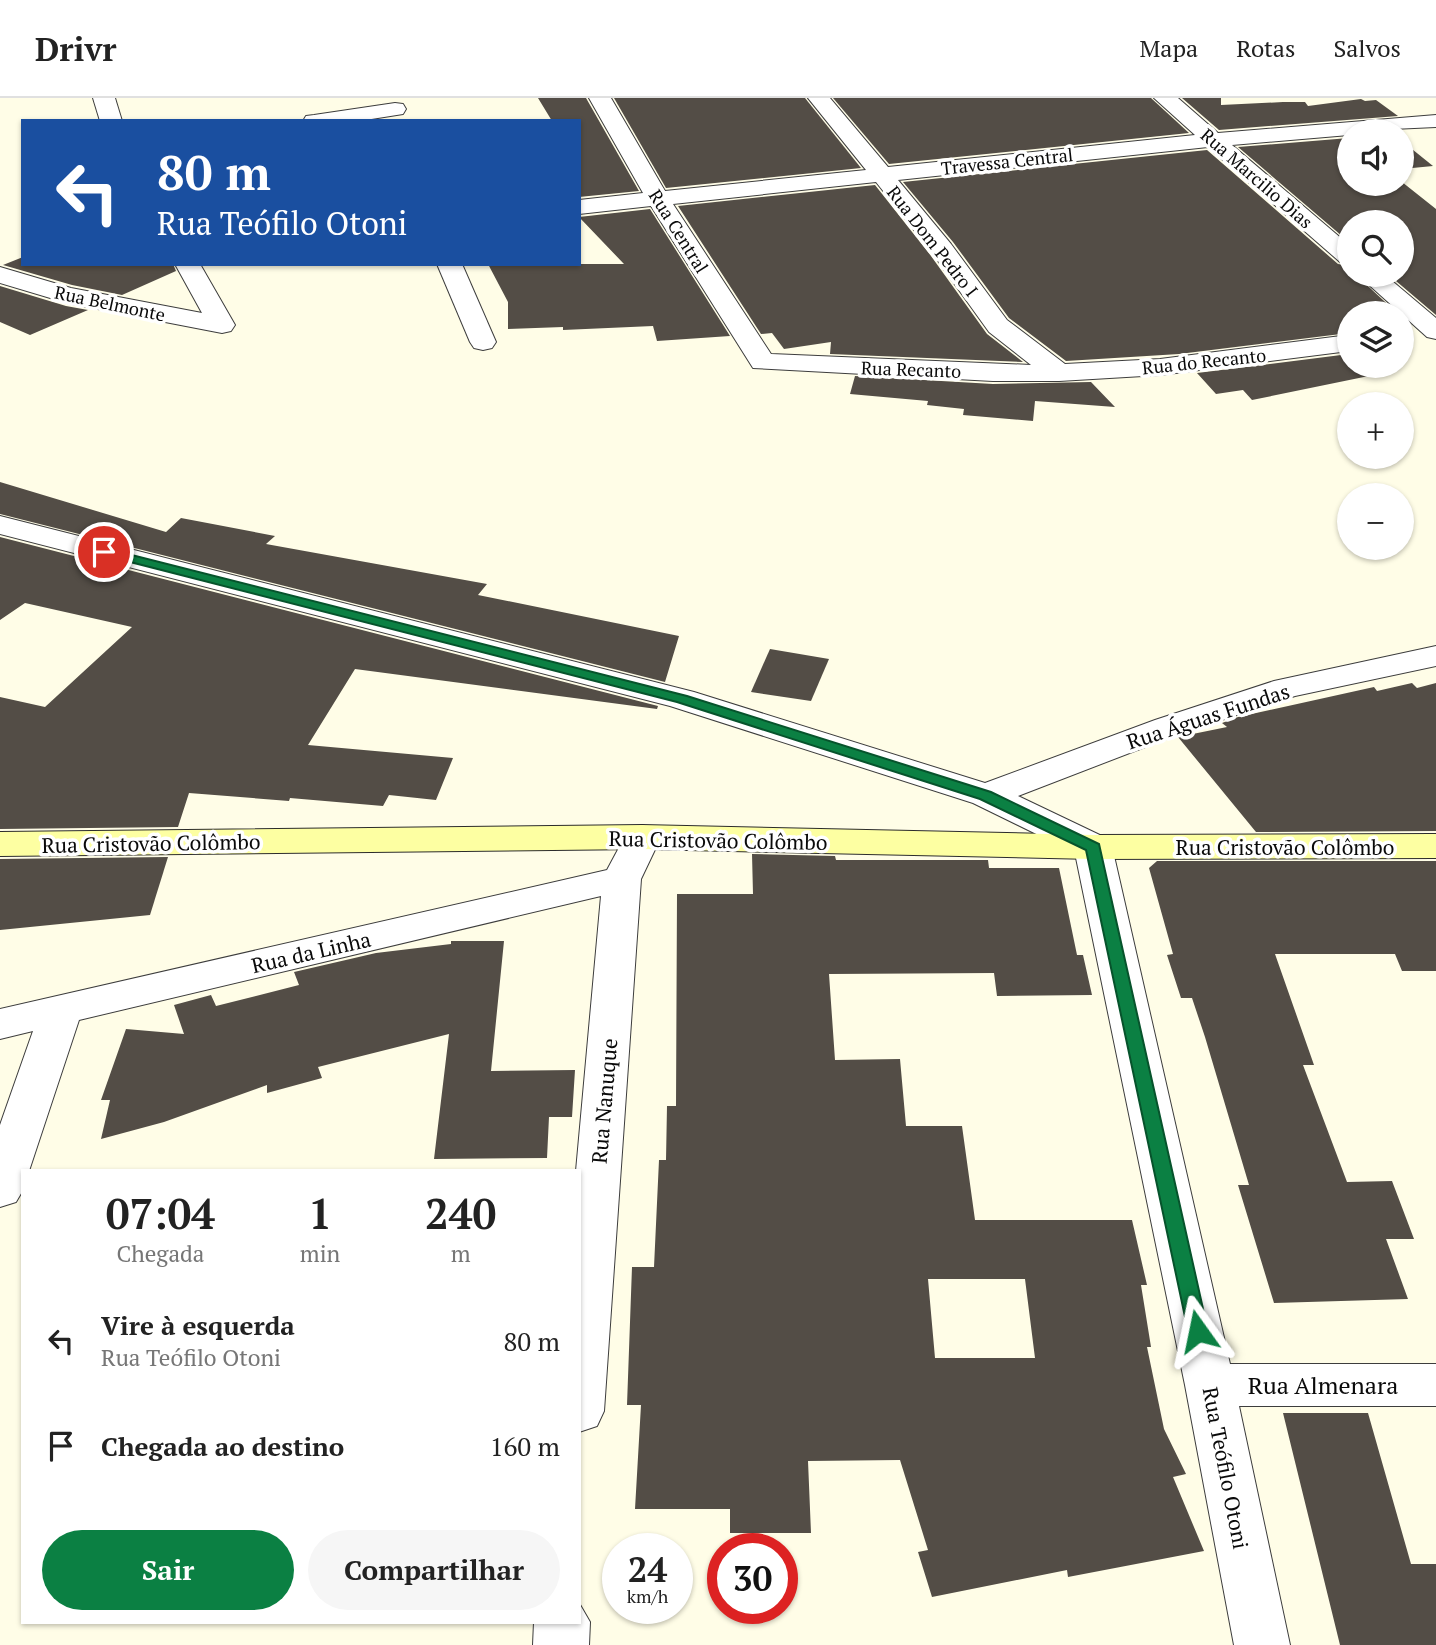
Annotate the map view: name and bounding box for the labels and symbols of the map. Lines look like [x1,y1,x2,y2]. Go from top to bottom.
street label: Rua Marcilio Dias [1196,123,1318,233]
street label: Travessa Central [940,142,1074,180]
street label: Rua Dom Pedro I [882,181,984,301]
street label: Rua Central [644,185,714,277]
street label: Rua Belmonte [52,280,168,326]
street label: Rua do Recanto [1141,343,1267,379]
street label: Rua Recanto [860,355,962,383]
pin [74,522,134,582]
street label: Rua Águas Fundas [1123,676,1293,756]
street label: Rua Cristovão Colômbo [608,824,828,856]
street label: Rua Cristovão Colômbo [41,827,261,859]
street label: Rua Cristovão Colômbo [1176,833,1394,861]
street label: Rua da Linha [249,925,374,979]
street label: Rua Nanuque [585,1037,623,1165]
position arrow [1161,1294,1235,1368]
street label: Rua Almenara [1248,1369,1398,1401]
street label: Rua Teófilo Otoni [1197,1385,1255,1551]
speed limit sign: 30 [707,1533,798,1624]

